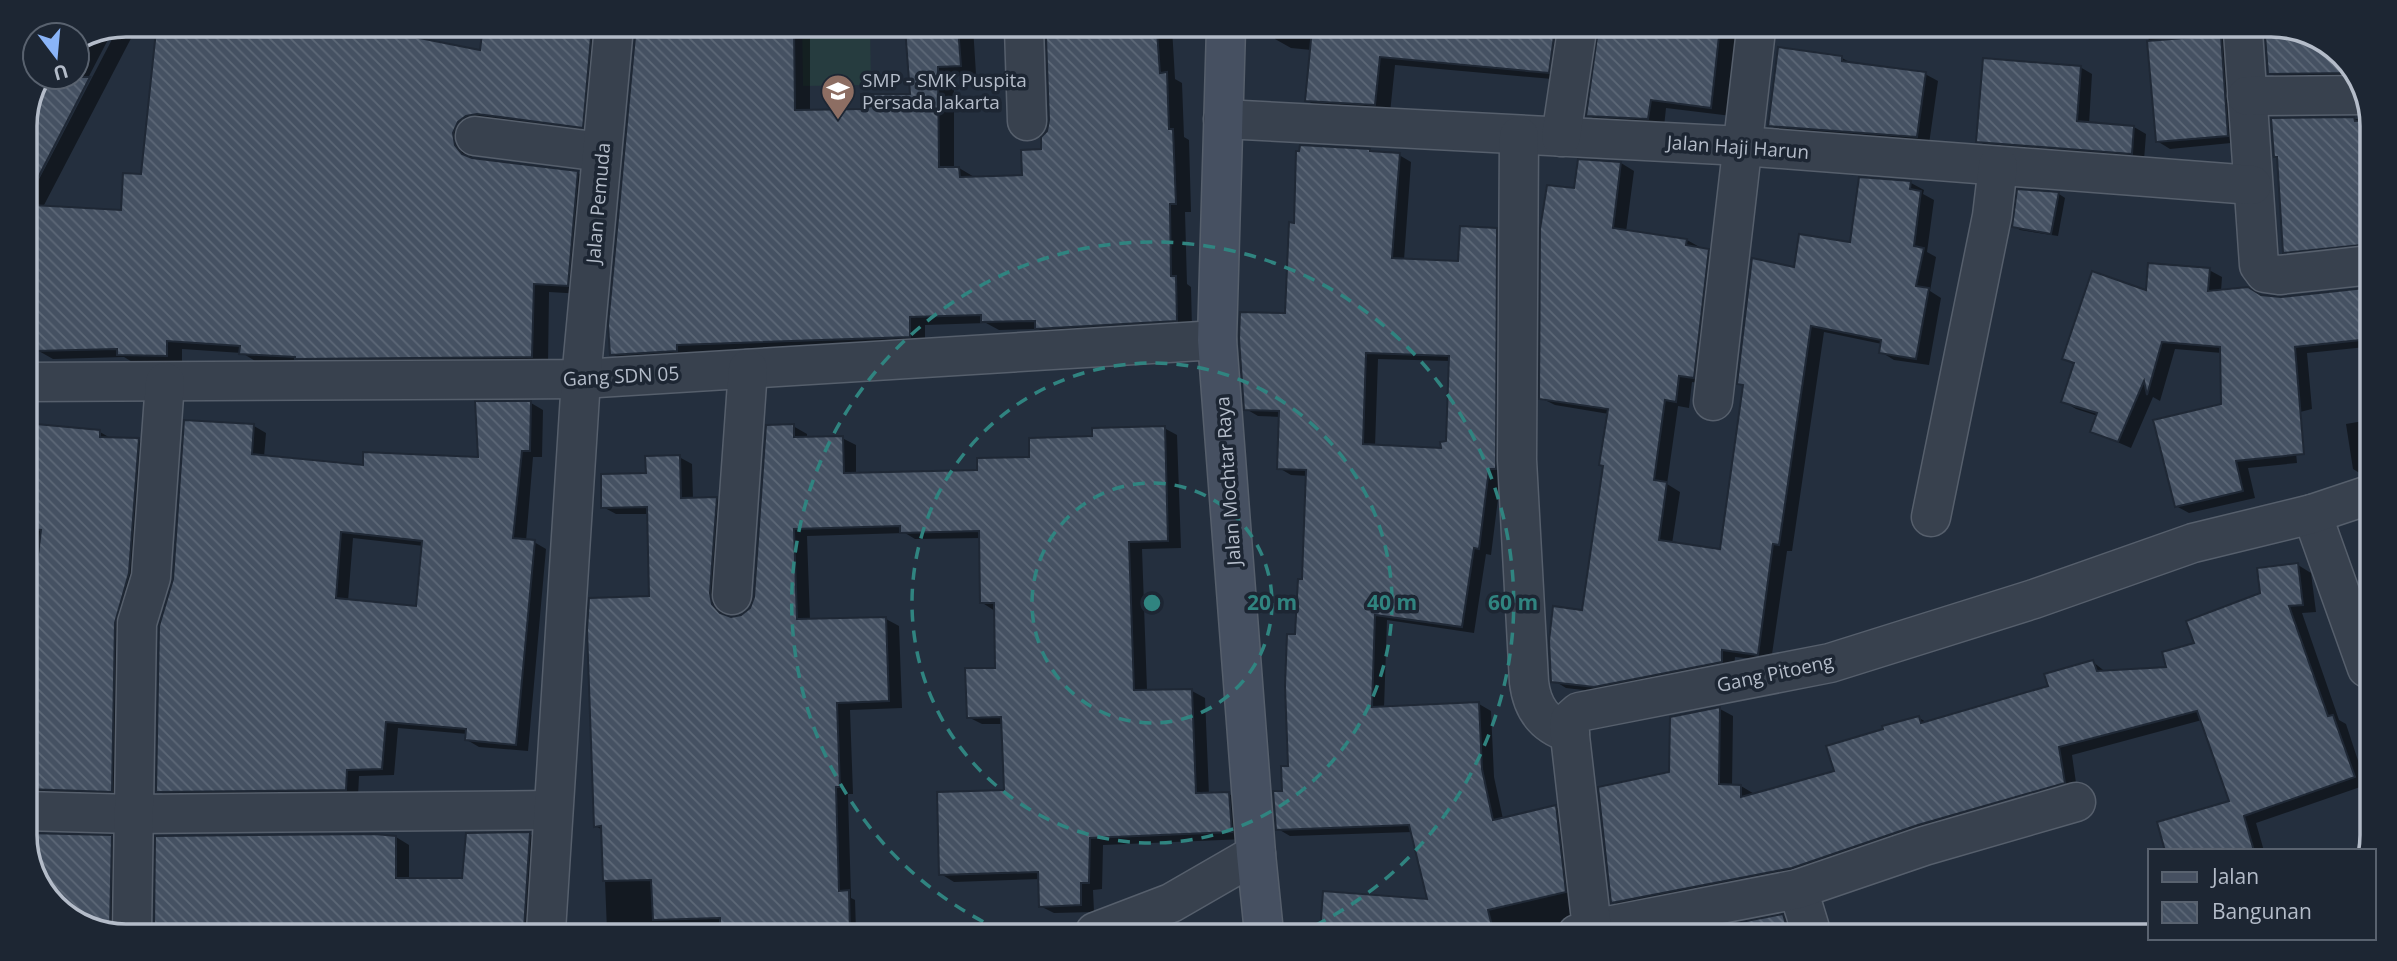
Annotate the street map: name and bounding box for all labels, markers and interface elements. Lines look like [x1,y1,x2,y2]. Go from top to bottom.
north arrow [21,21,91,91]
text: U [50,58,71,87]
place label: SMP - SMK Puspita Persada Jakarta [862,67,1027,115]
school or university icon: SMP - SMK Puspita Persada Jakarta [819,72,857,121]
street label: Jalan Haji Harun [1664,129,1810,165]
street label: Jalan Pemuda [580,142,616,266]
street label: Gang SDN 05 [562,360,680,392]
street label: Jalan Mochtar Raya [1209,396,1247,568]
text: 20 m [1247,588,1297,616]
text: 40 m [1367,588,1417,616]
text: 60 m [1488,588,1538,616]
centre of rings [1140,591,1164,615]
street label: Gang Pitoeng [1714,648,1836,698]
legend [2148,849,2376,940]
text: Jalan [2210,862,2259,890]
text: Bangunan [2212,897,2312,925]

